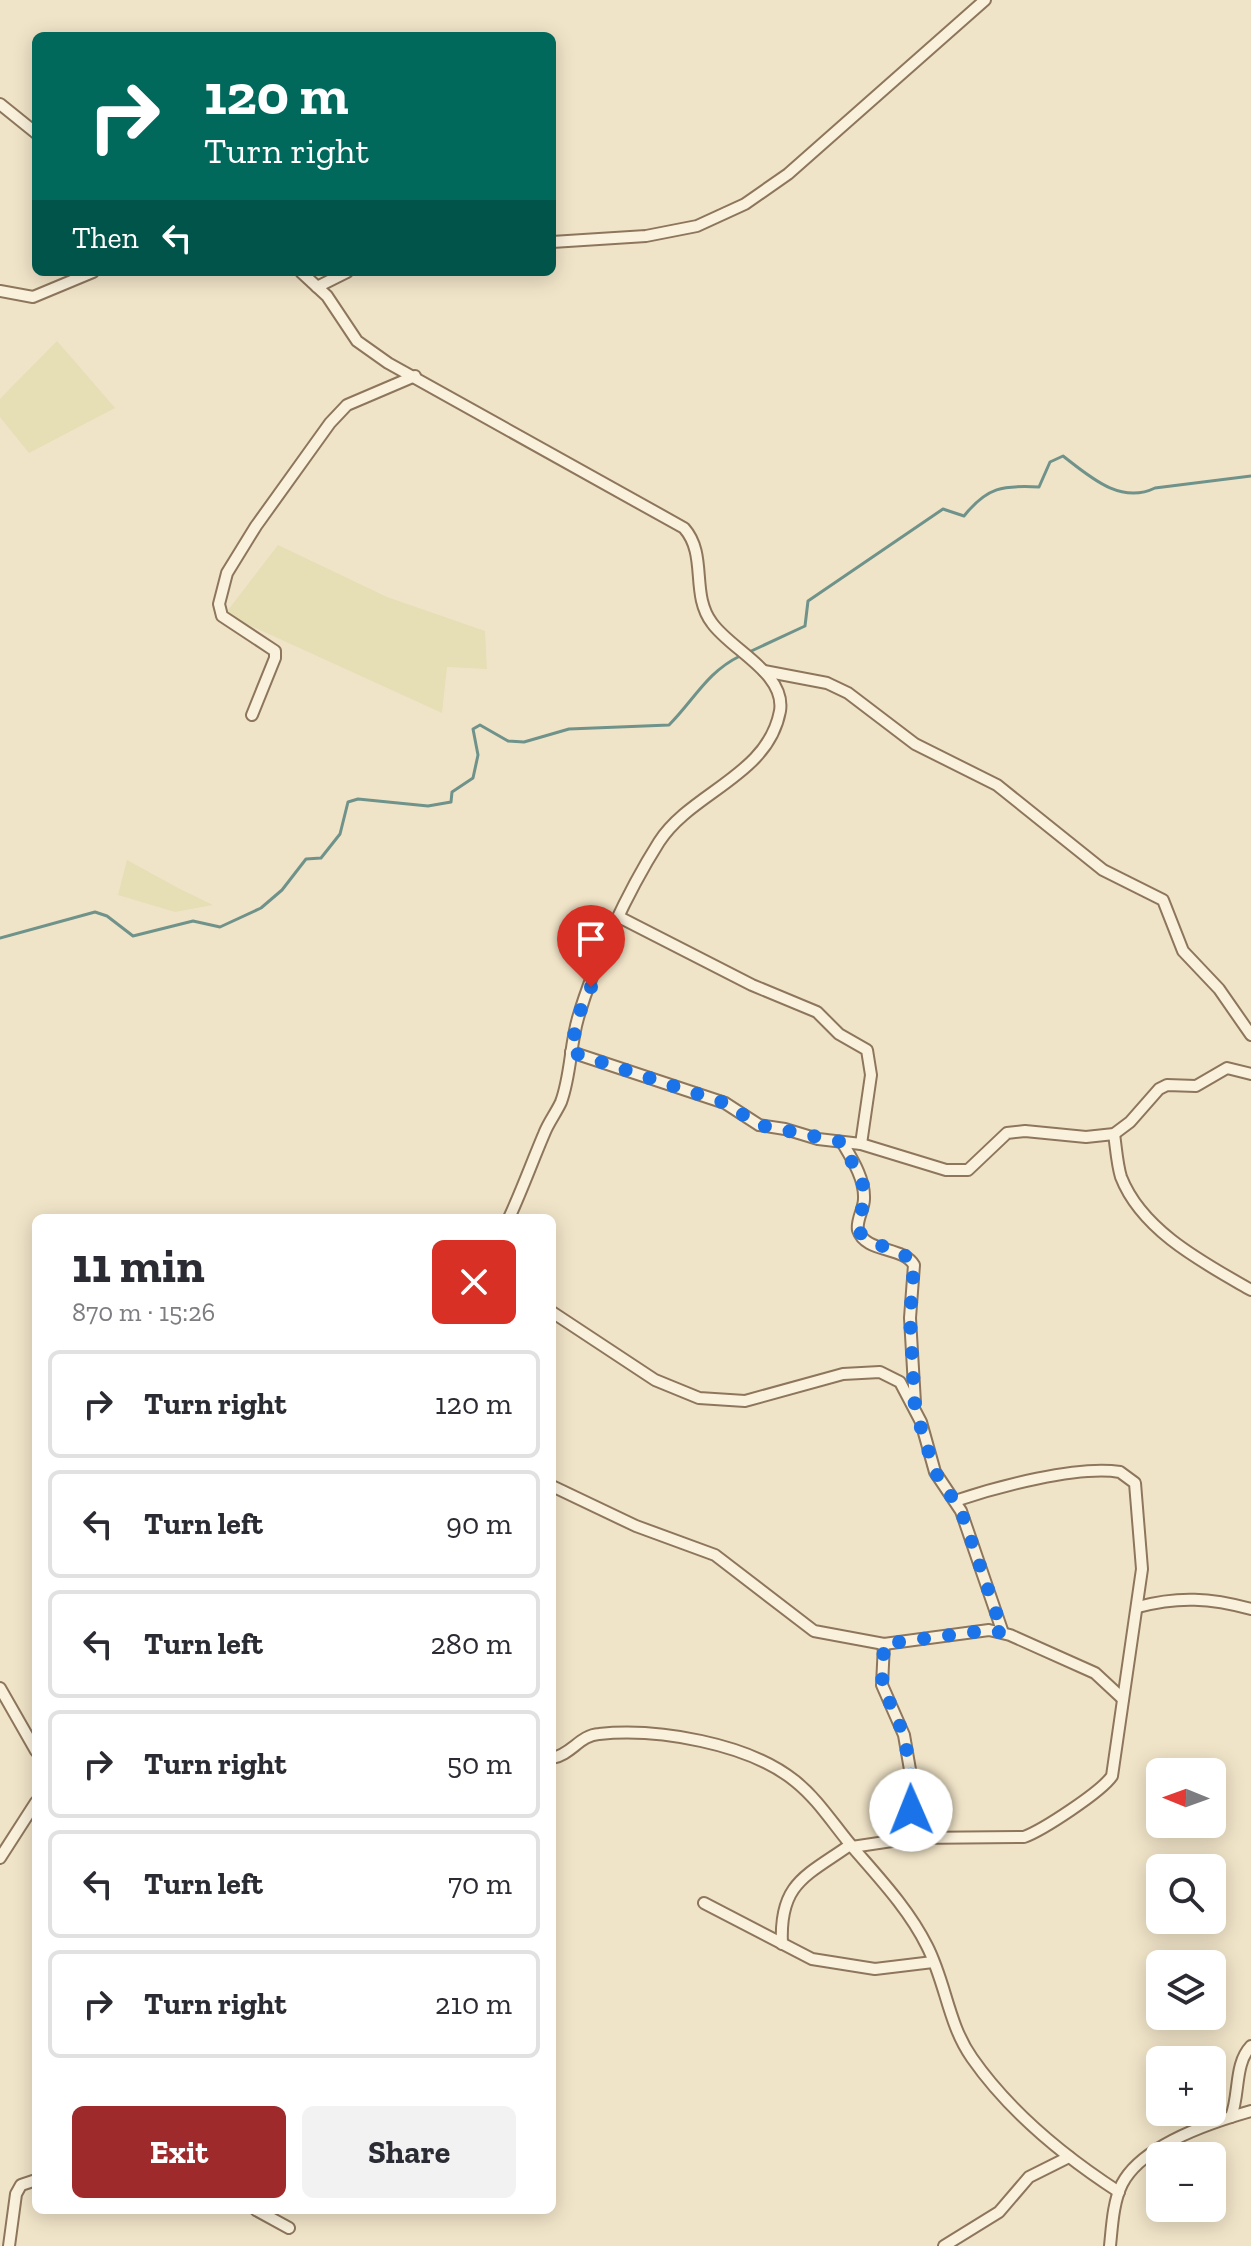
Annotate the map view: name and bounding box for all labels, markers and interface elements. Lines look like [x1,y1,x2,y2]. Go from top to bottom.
text: 120 m [204,61,348,128]
icon: right [72,64,176,168]
text: Turn right [204,129,369,172]
icon: left [155,216,199,260]
text: Then [72,220,139,256]
pin [557,905,625,987]
icon: arrive [569,917,613,961]
text: 11 min [72,1237,205,1294]
button: close [432,1240,516,1324]
text: 870 m · 15:26 [72,1296,215,1328]
icon: right [76,1382,120,1426]
text: Turn right [144,1386,286,1422]
text: 120 m [435,1386,512,1422]
icon: left [76,1502,120,1546]
text: Turn left [144,1506,263,1542]
text: 90 m [446,1506,512,1542]
icon: left [76,1622,120,1666]
text: Turn left [144,1626,263,1662]
text: 280 m [430,1626,512,1662]
icon: right [76,1742,120,1786]
text: Turn right [144,1746,286,1782]
text: 50 m [447,1746,512,1782]
north arrow [1146,1758,1226,1838]
map controls [1146,1758,1226,2222]
position arrow [869,1768,953,1852]
button: search [1146,1854,1226,1934]
icon: left [76,1862,120,1906]
text: Turn left [144,1866,263,1902]
text: 70 m [448,1866,512,1902]
button: layers [1146,1950,1226,2030]
icon: right [76,1982,120,2026]
text: Turn right [144,1986,286,2022]
text: 210 m [435,1986,512,2022]
button: + [1146,2046,1226,2126]
button: Exit [72,2106,286,2198]
button: Share [302,2106,516,2198]
button: − [1146,2142,1226,2222]

